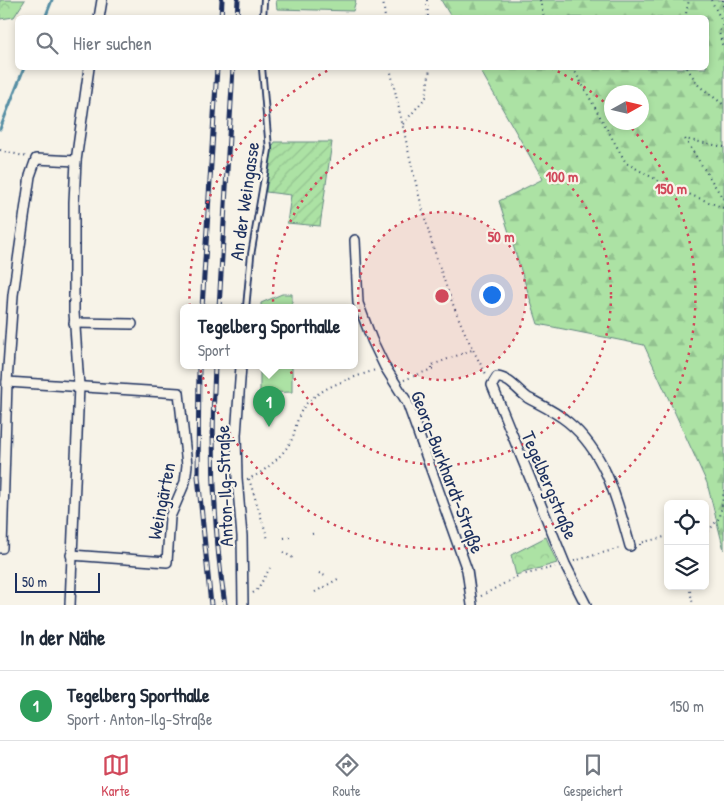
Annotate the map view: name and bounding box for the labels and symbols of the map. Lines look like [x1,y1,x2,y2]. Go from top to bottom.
north arrow [604,85,649,130]
street label: An der Weingasse [223,140,265,262]
text: 100 m [546,166,578,187]
text: 150 m [655,178,687,199]
text: 50 m [488,226,514,247]
your location [479,282,505,308]
centre of rings [433,287,451,305]
pin: 1 [253,386,285,427]
street label: Georg-Burkhardt-Straße [405,387,491,557]
street label: Anton-Ilg-Straße [209,424,239,547]
street label: Tegelbergstraße [516,427,585,543]
street label: Weingärten [141,460,181,542]
scale bar [15,570,100,593]

